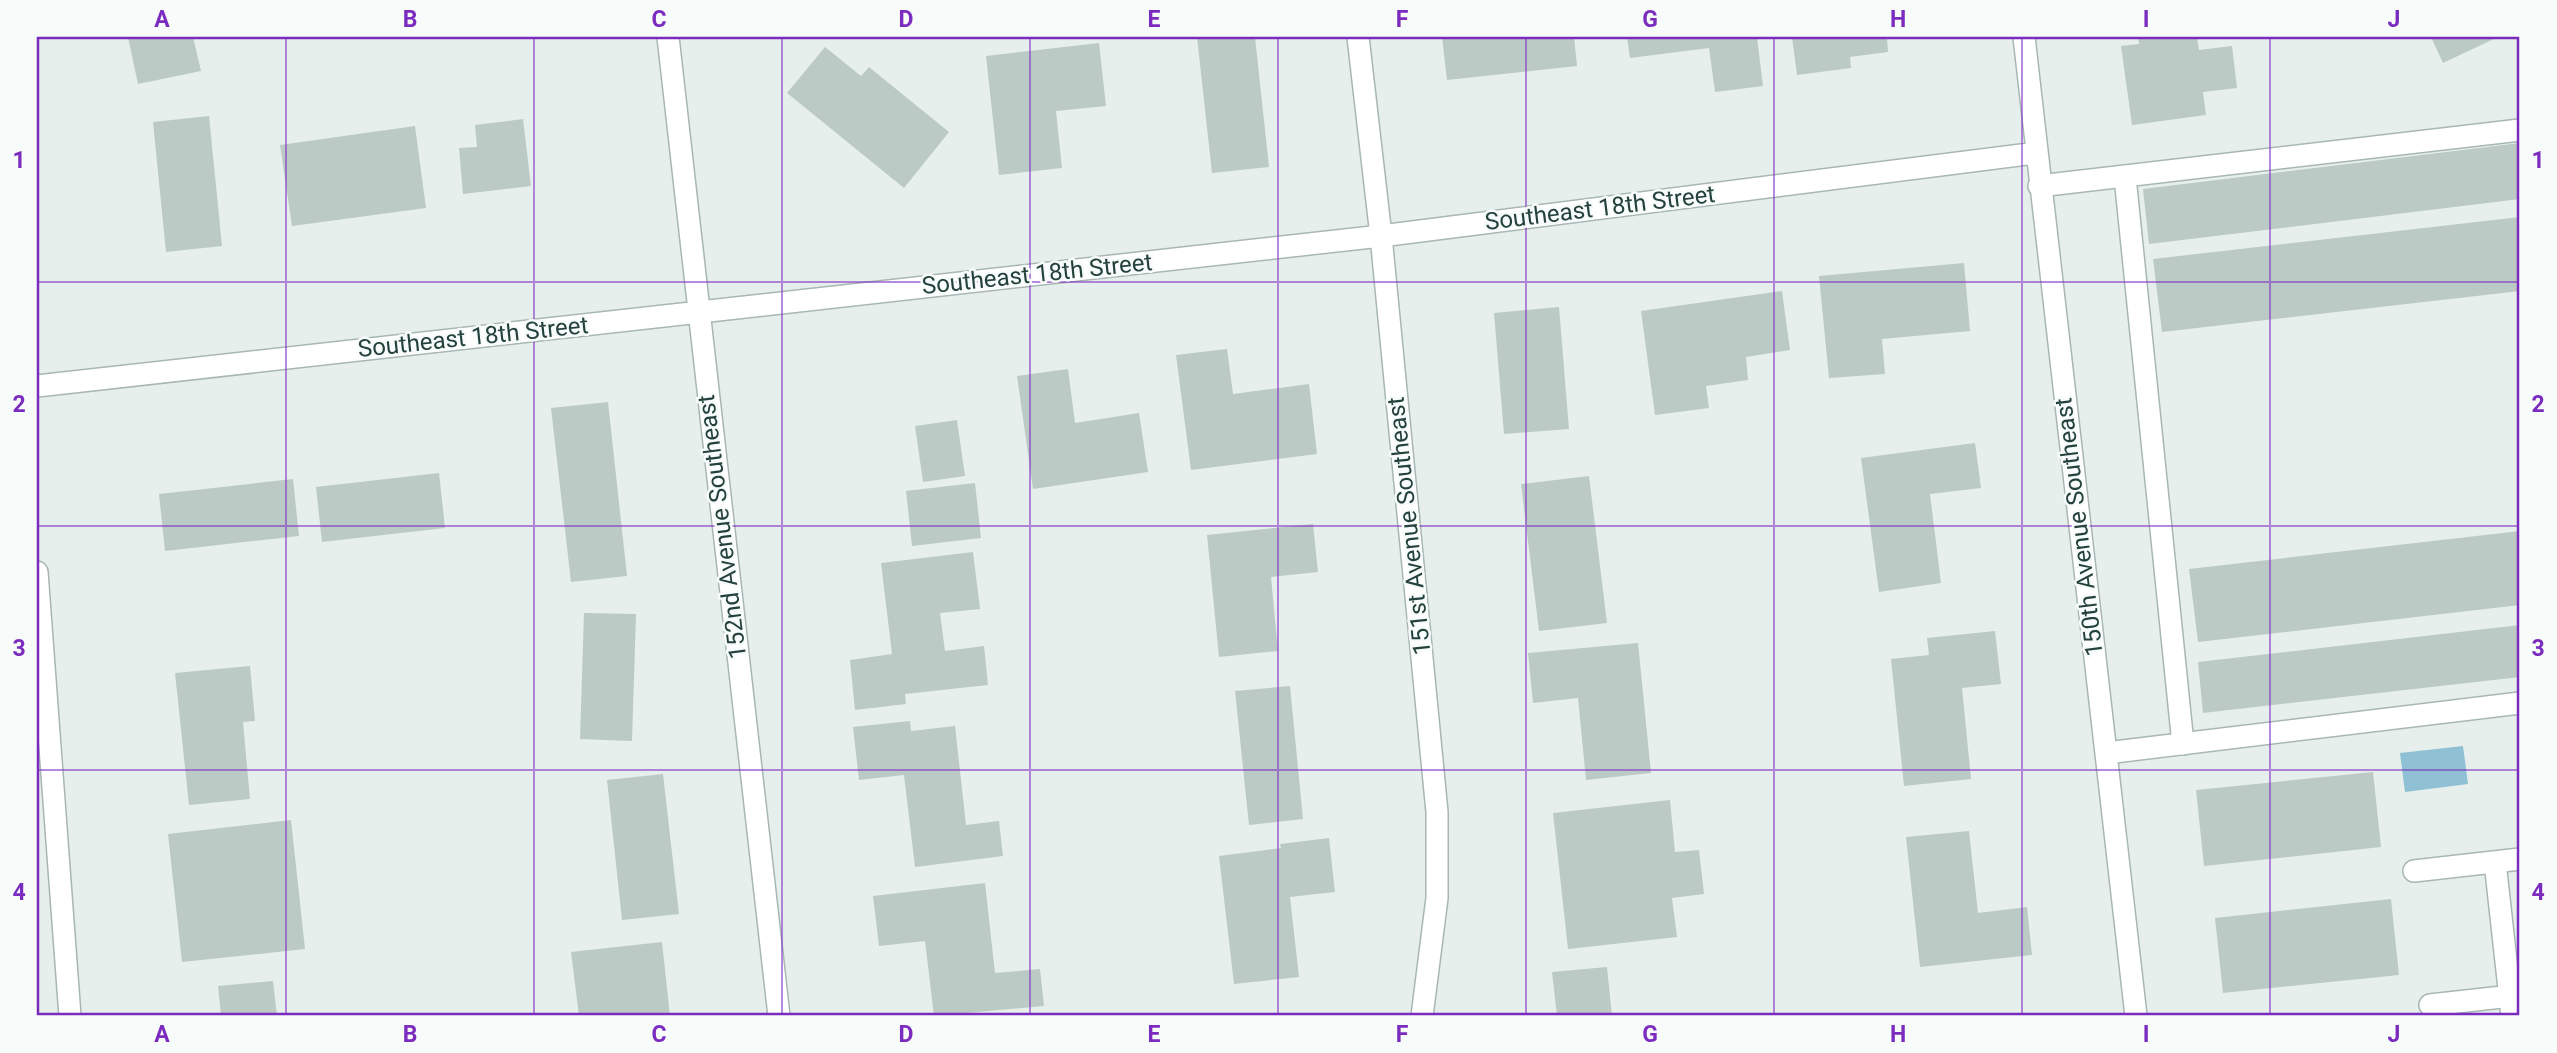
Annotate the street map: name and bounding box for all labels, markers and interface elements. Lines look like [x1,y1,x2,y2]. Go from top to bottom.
text: A [154,6,170,33]
text: B [403,6,417,33]
text: C [651,6,667,33]
text: D [899,6,913,33]
text: E [1148,6,1161,33]
text: F [1396,6,1409,33]
text: G [1642,6,1658,33]
text: H [1890,6,1906,33]
text: I [2143,6,2149,33]
text: J [2388,6,2400,33]
text: 1 [12,147,26,174]
text: 1 [2531,147,2545,174]
street label: Southeast 18th Street [1483,180,1717,236]
street label: Southeast 18th Street [920,248,1154,300]
street label: Southeast 18th Street [356,311,590,363]
text: 2 [12,391,26,418]
text: 2 [2531,391,2545,418]
street label: 152nd Avenue Southeast [692,393,752,661]
street label: 151st Avenue Southeast [1382,395,1436,656]
street label: 150th Avenue Southeast [2049,396,2109,658]
text: 3 [12,635,26,662]
text: 3 [2531,635,2545,662]
text: 4 [12,879,26,906]
text: 4 [2531,879,2545,906]
text: A [154,1021,170,1048]
text: B [403,1021,417,1048]
text: C [651,1021,667,1048]
text: D [899,1021,913,1048]
text: E [1148,1021,1161,1048]
text: F [1396,1021,1409,1048]
text: G [1642,1021,1658,1048]
text: H [1890,1021,1906,1048]
text: I [2143,1021,2149,1048]
text: J [2388,1021,2400,1048]

